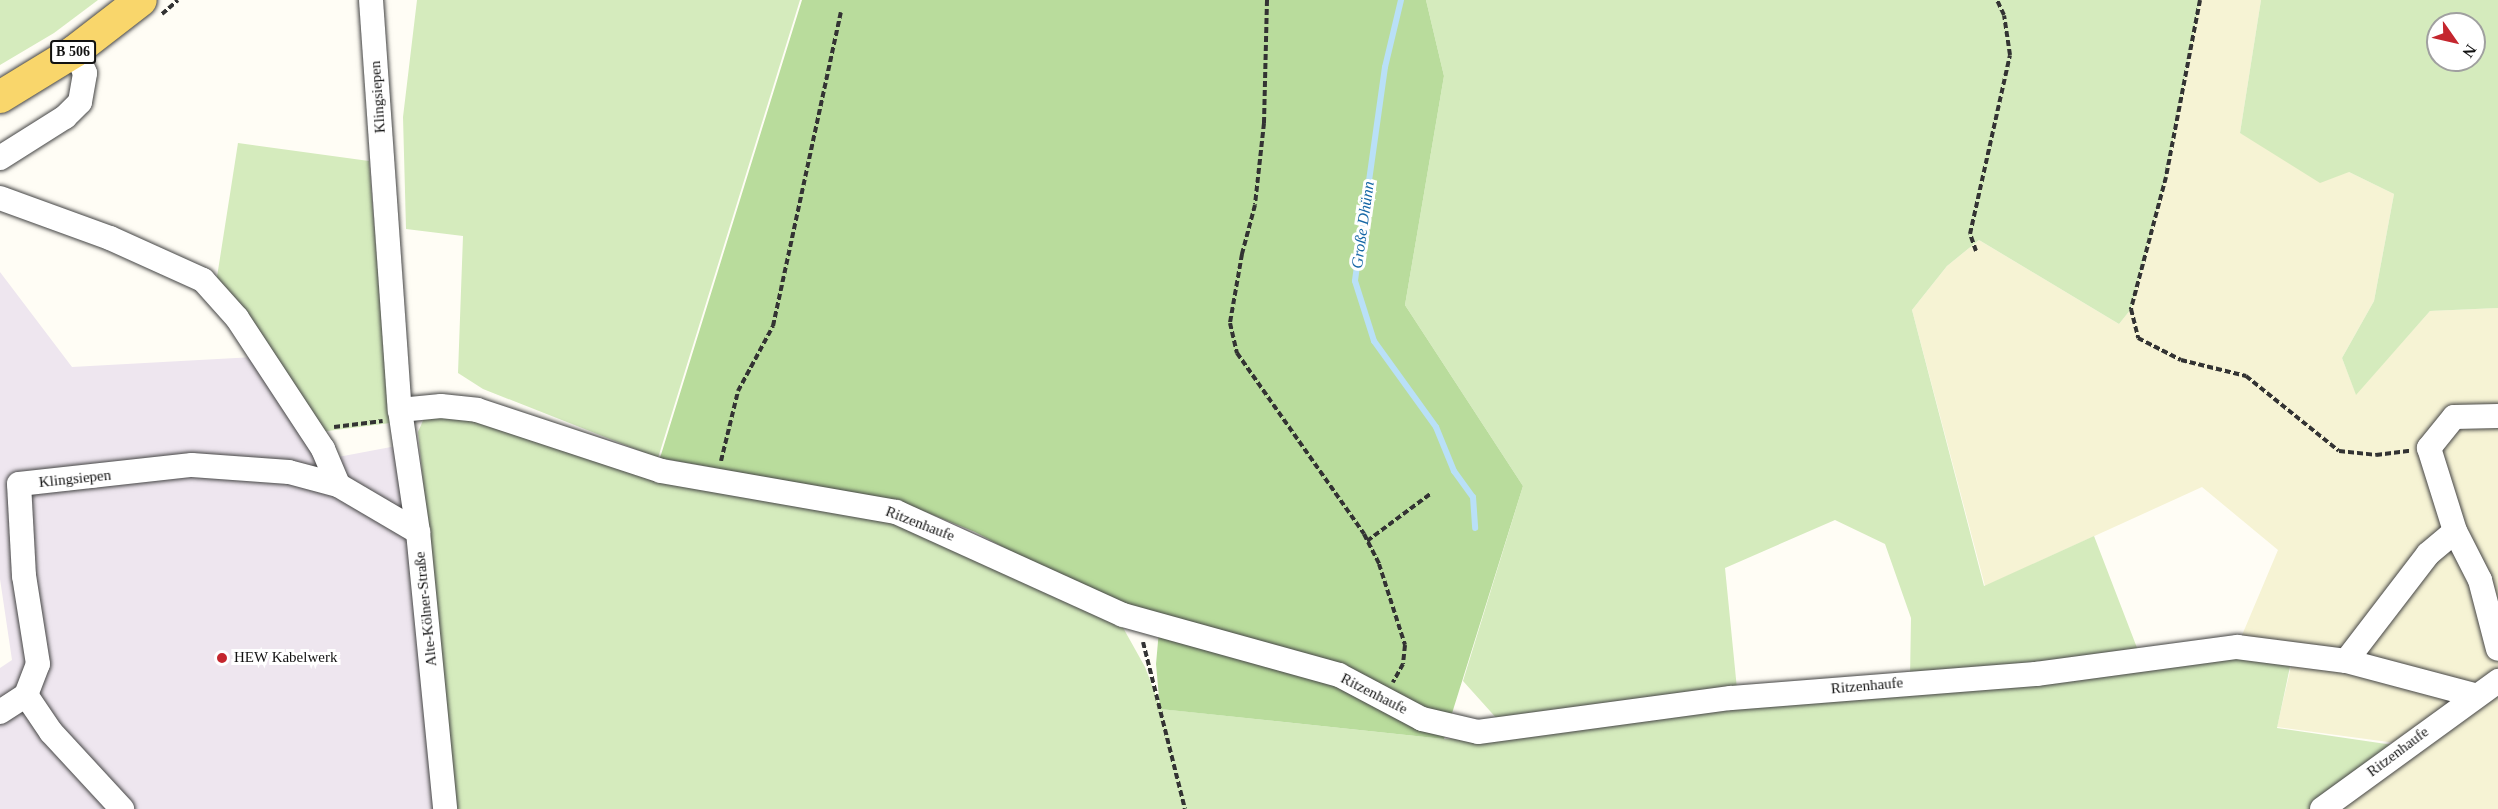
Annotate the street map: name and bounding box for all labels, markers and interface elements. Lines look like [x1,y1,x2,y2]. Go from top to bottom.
north arrow [2426,12,2486,72]
road number: B 506 [49,41,97,63]
text: N [2459,42,2480,61]
street label: Klingsiepen [366,60,390,134]
water label: Große Dhünn [1347,180,1379,270]
street label: Klingsiepen [38,466,112,492]
street label: Ritzenhaufe [883,503,957,545]
street label: Alte-Kölner-Straße [411,551,441,667]
place label: HEW Kabelwerk [234,649,338,667]
marker: HEW Kabelwerk [215,651,229,665]
street label: Ritzenhaufe [1338,670,1410,718]
street label: Ritzenhaufe [1830,674,1904,698]
street label: Ritzenhaufe [2364,723,2432,781]

